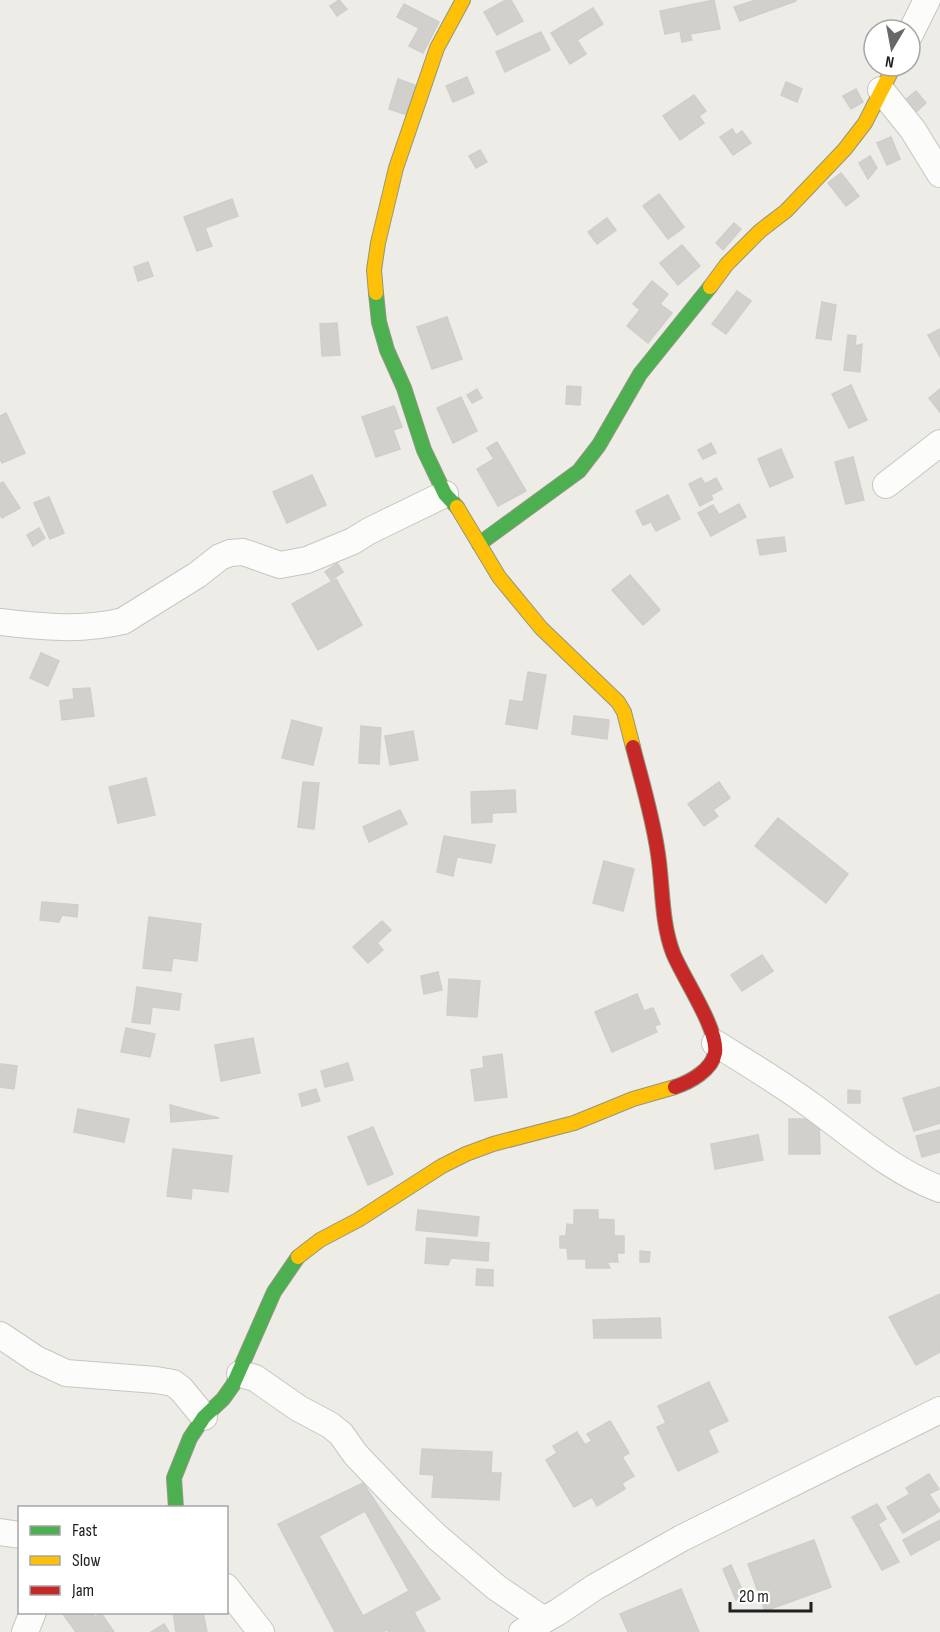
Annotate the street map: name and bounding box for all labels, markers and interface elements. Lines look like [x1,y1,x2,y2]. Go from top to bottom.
north arrow [862,18,922,78]
text: N [884,51,896,71]
legend [18,1506,228,1614]
text: Fast [72,1520,98,1541]
text: Slow [72,1550,101,1571]
scale bar [730,1575,811,1613]
text: Jam [71,1580,94,1601]
text: 20 m [739,1586,769,1607]

